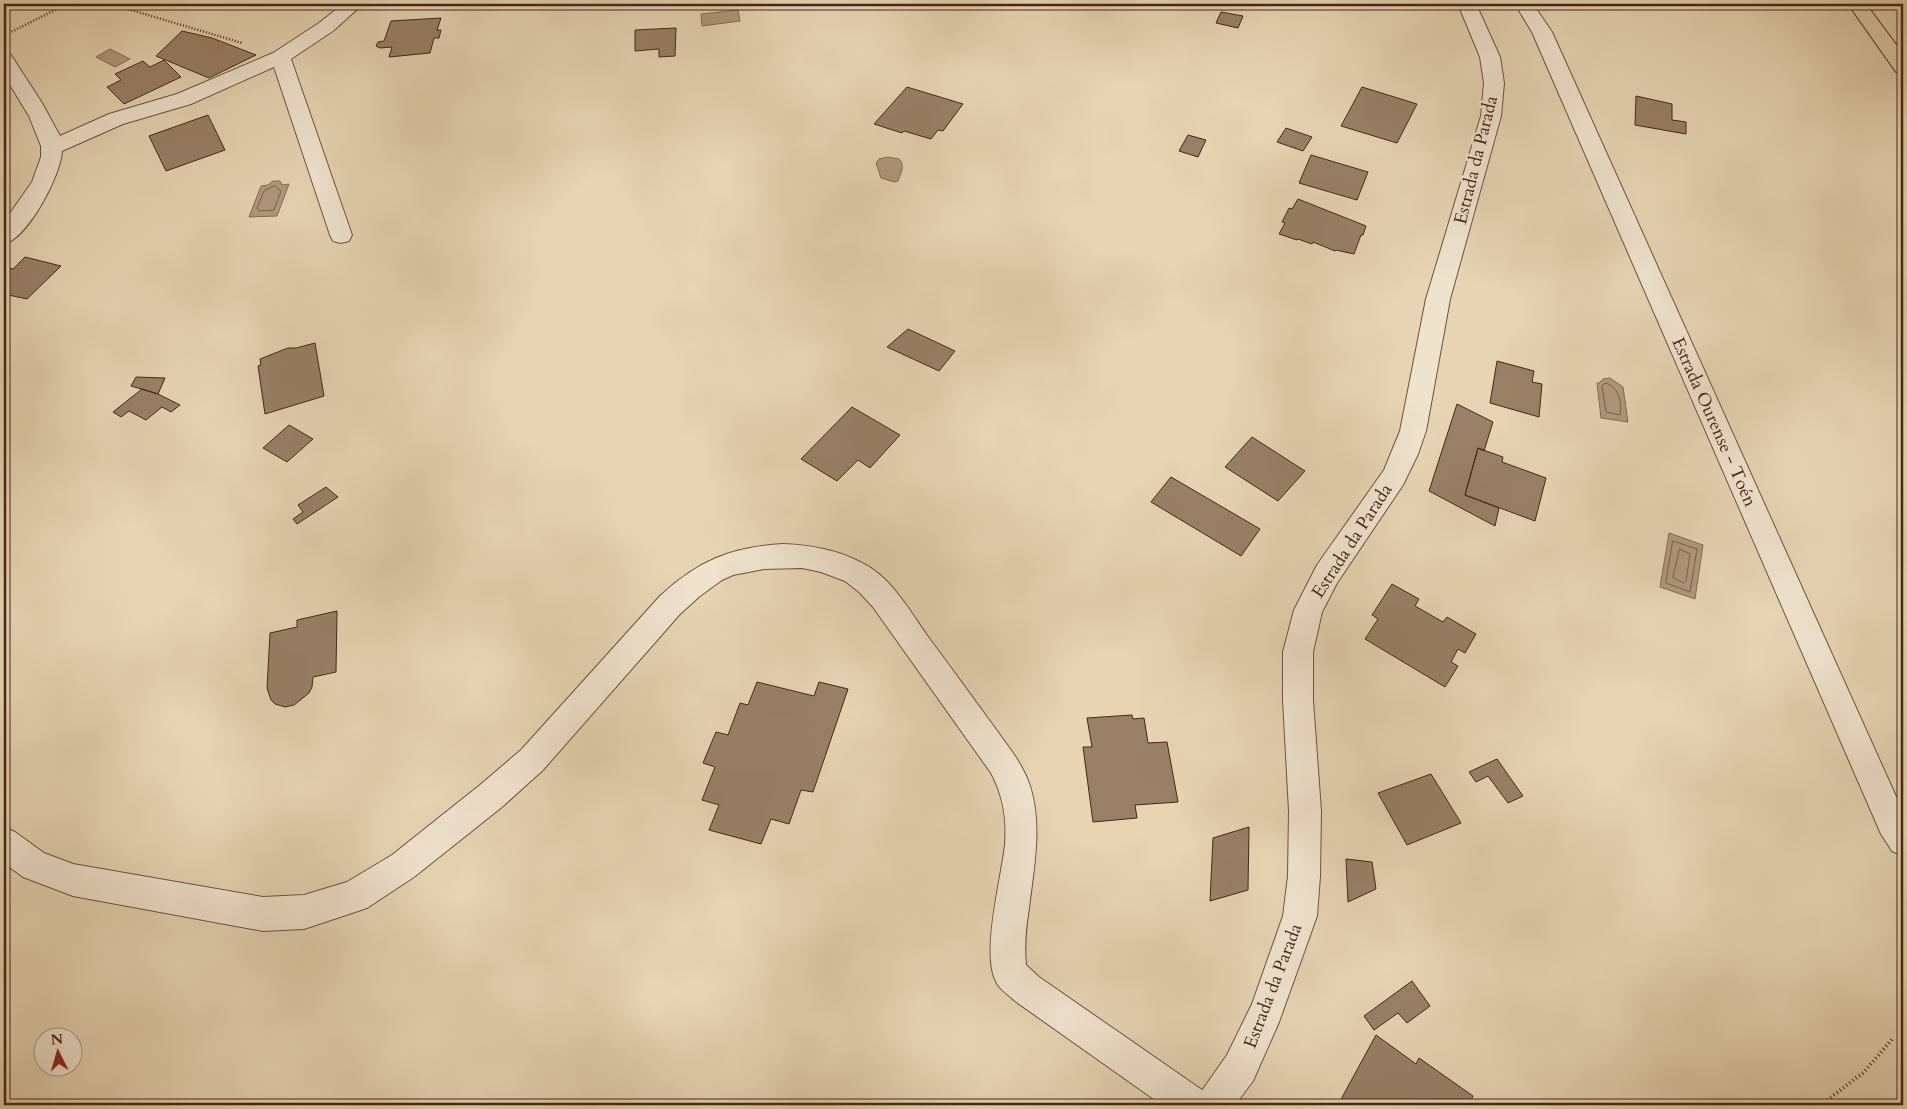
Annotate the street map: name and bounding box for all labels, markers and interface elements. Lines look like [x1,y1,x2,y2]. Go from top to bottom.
street label: Estrada da Parada [1448,93,1504,227]
street label: Estrada Ourense - Toén [1665,333,1763,511]
street label: Estrada da Parada [1306,479,1398,603]
street label: Estrada da Parada [1238,920,1308,1052]
north arrow [32,1026,82,1076]
text: N [50,1030,64,1050]

